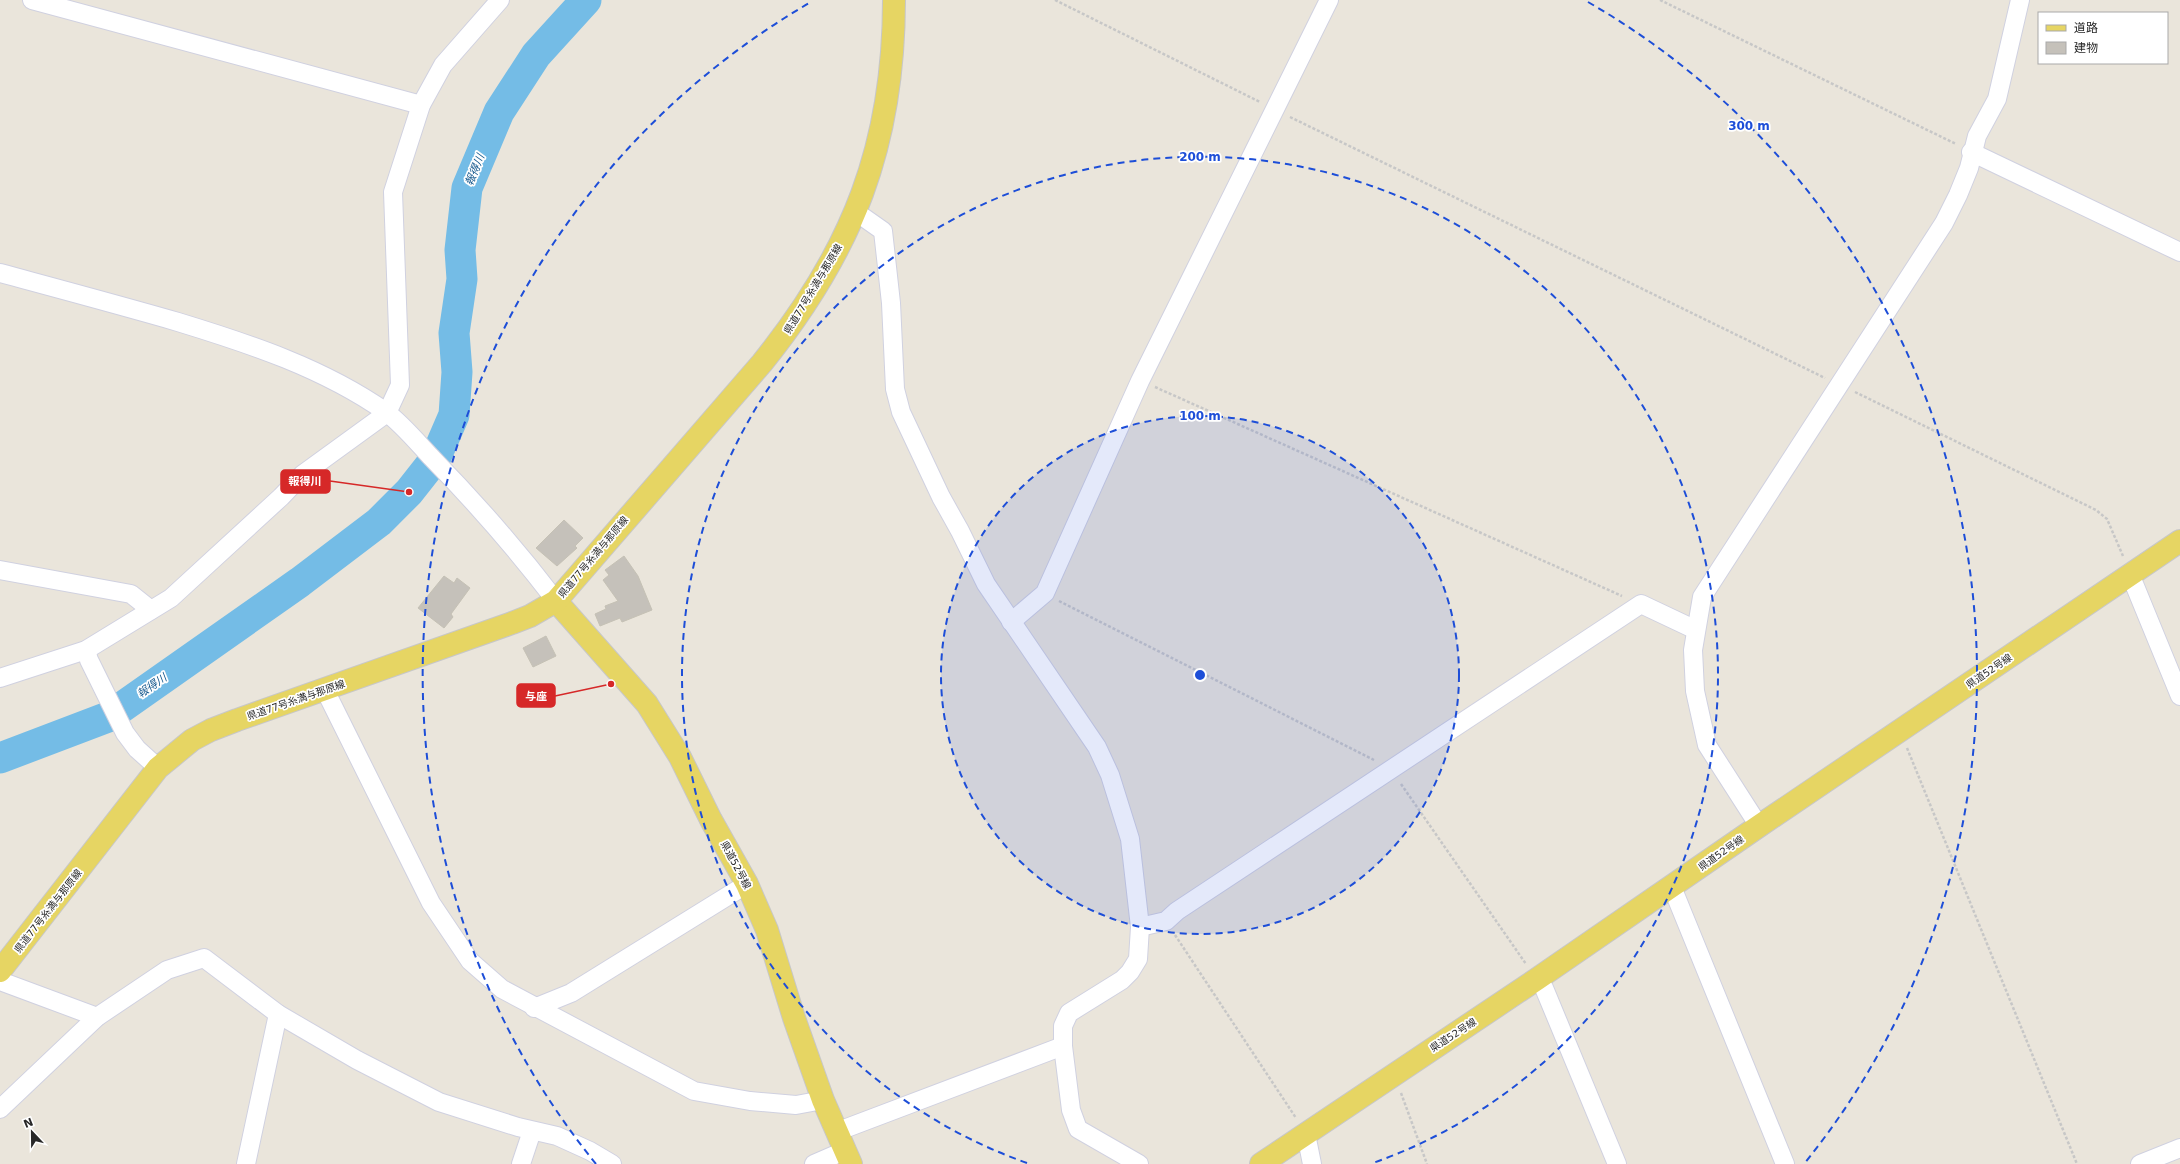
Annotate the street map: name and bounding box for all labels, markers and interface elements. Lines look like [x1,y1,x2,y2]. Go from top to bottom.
legend [2038,12,2168,64]
text: 道路 [2074,21,2098,35]
text: 建物 [2074,41,2098,55]
text: 300 m [1728,119,1770,133]
text: 200 m [1179,150,1221,164]
water label: 報得川 [463,151,488,188]
street label: 県道77号糸満与那原線 [782,242,844,336]
text: 100 m [1179,409,1221,423]
callout: 報得川 [281,470,330,493]
text: 報得川 [289,475,322,488]
street label: 県道77号糸満与那原線 [556,514,630,600]
street label: 県道52号線 [1964,652,2014,690]
centre of rings [1193,668,1207,682]
water label: 報得川 [135,671,170,701]
street label: 県道77号糸満与那原線 [246,678,346,722]
callout: 与座 [517,684,555,707]
text: 与座 [525,690,547,703]
street label: 県道52号線 [1696,833,1746,873]
street label: 県道52号線 [719,839,753,891]
street label: 県道77号糸満与那原線 [12,867,84,955]
street label: 県道52号線 [1428,1016,1478,1054]
north arrow [12,1112,52,1152]
text: N [22,1115,35,1131]

